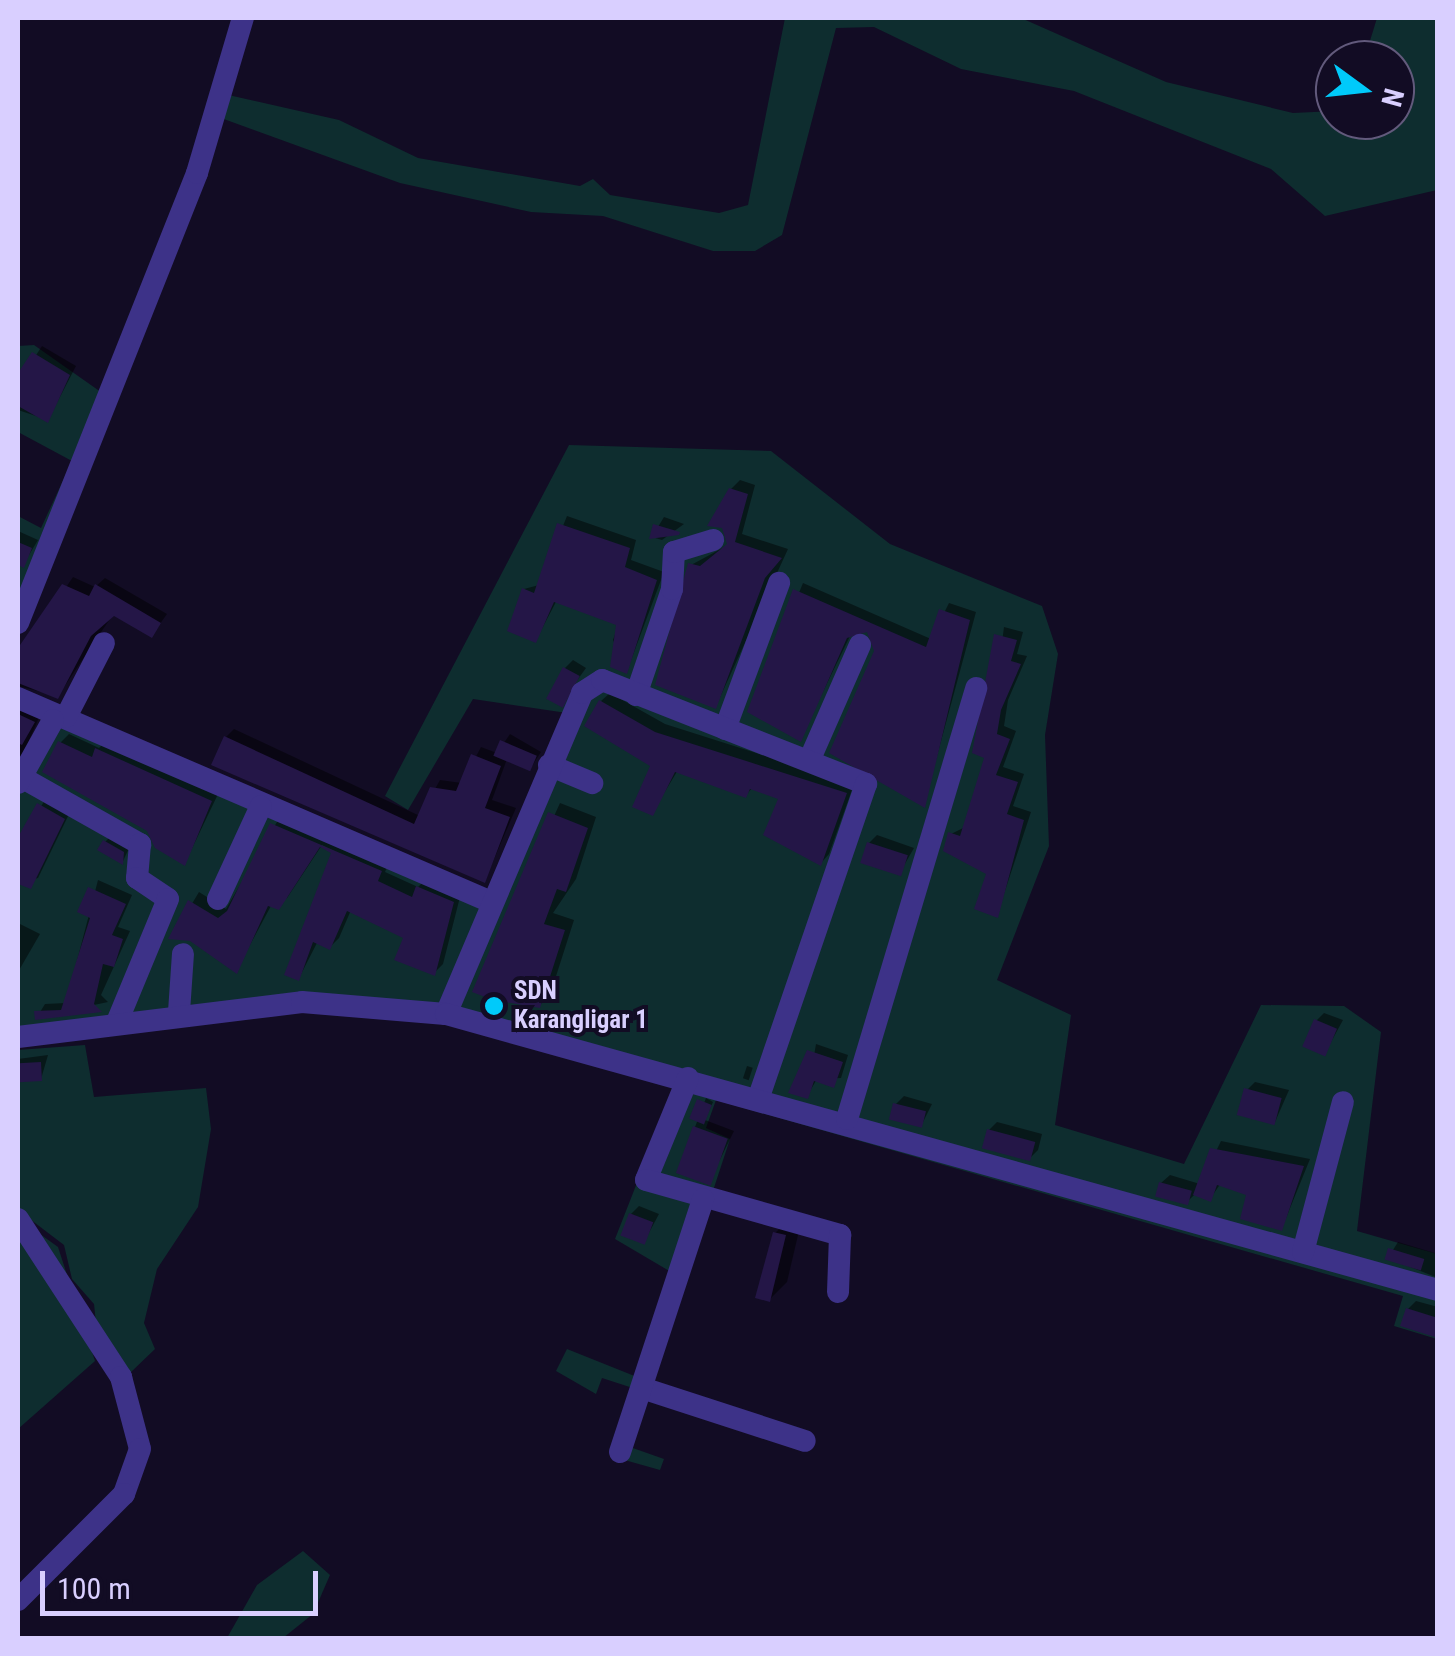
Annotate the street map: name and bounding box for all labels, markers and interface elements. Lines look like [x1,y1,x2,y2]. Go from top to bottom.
north arrow [1315,40,1415,140]
text: N [1374,85,1411,110]
place label: SDN Karangligar 1 [514,977,648,1036]
marker: SDN Karangligar 1 [483,995,505,1017]
scale bar [45,1551,322,1613]
text: 100 m [57,1571,131,1606]

